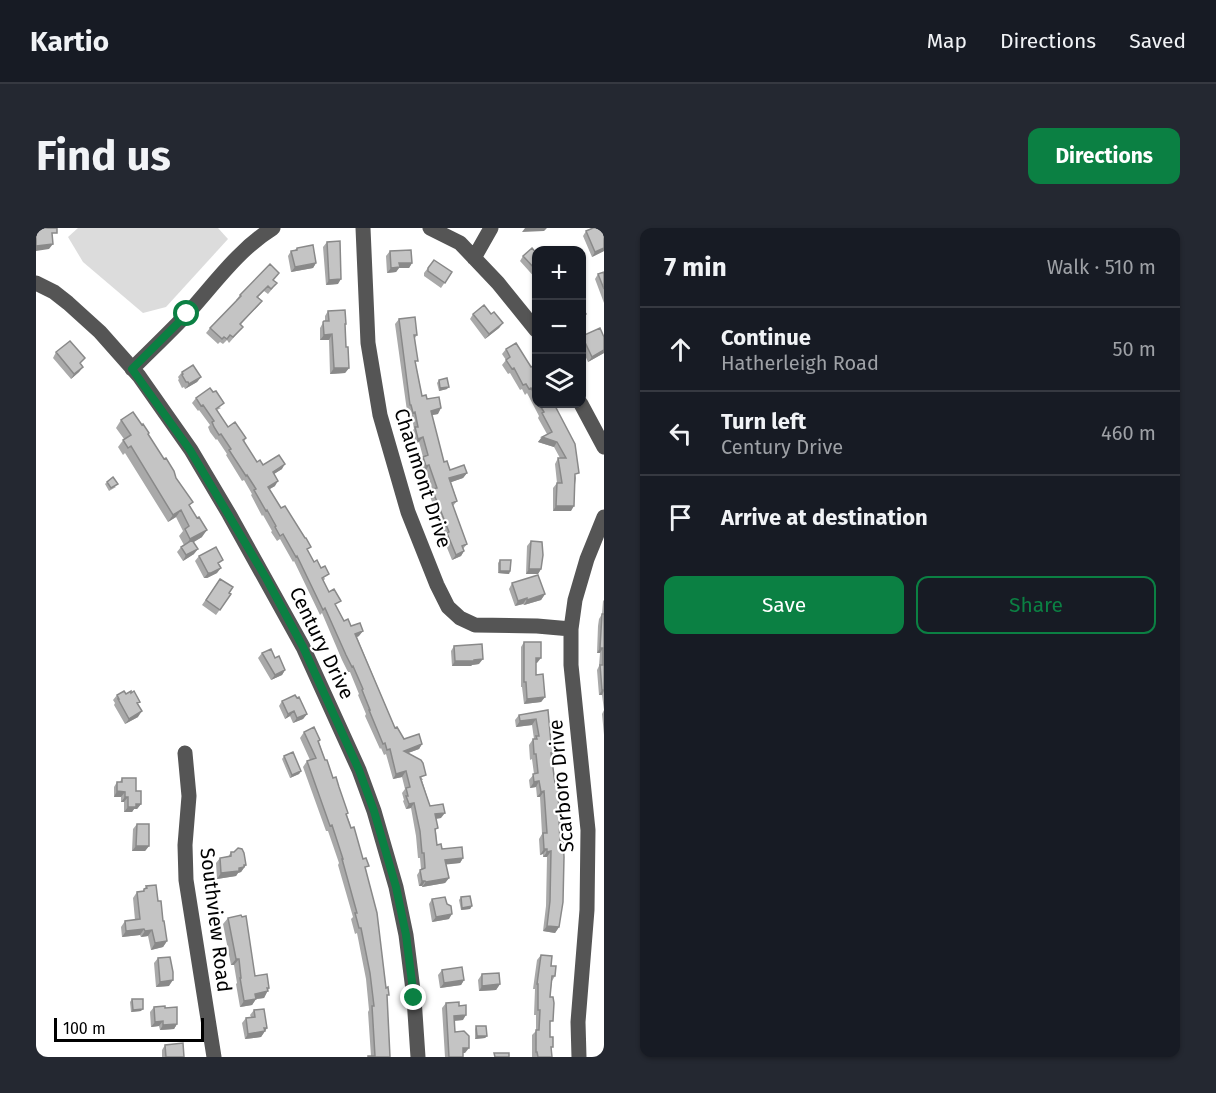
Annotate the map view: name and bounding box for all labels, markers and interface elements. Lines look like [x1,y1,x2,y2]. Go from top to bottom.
text: Kartio [30,25,109,58]
text: Map [927,28,967,54]
text: Directions [1000,28,1096,54]
text: Saved [1129,28,1186,54]
button: Directions [1028,128,1180,184]
text: Find us [36,131,171,181]
map controls [532,246,586,408]
button: + [532,246,586,300]
text: 7 min [664,252,727,283]
text: Walk · 510 m [1047,255,1156,279]
route start [173,300,199,326]
button: − [532,300,586,354]
text: Continue [721,324,811,351]
icon: ahead [664,333,697,366]
text: 50 m [1112,337,1156,361]
text: Hatherleigh Road [721,351,879,375]
button: layers [532,354,586,408]
street label: Chaumont Drive [389,405,457,551]
text: Turn left [721,408,806,435]
icon: left [664,417,697,450]
text: 460 m [1101,421,1156,445]
text: Century Drive [721,435,843,459]
icon: arrive [664,501,697,534]
text: Arrive at destination [721,504,928,531]
button: Save [664,576,904,634]
button: Share [916,576,1156,634]
street label: Century Drive [284,583,360,703]
street label: Scarboro Drive [543,718,579,854]
street label: Southview Road [195,846,237,994]
route end [400,984,426,1010]
scale bar [54,1015,204,1042]
text: 100 m [63,1019,106,1038]

